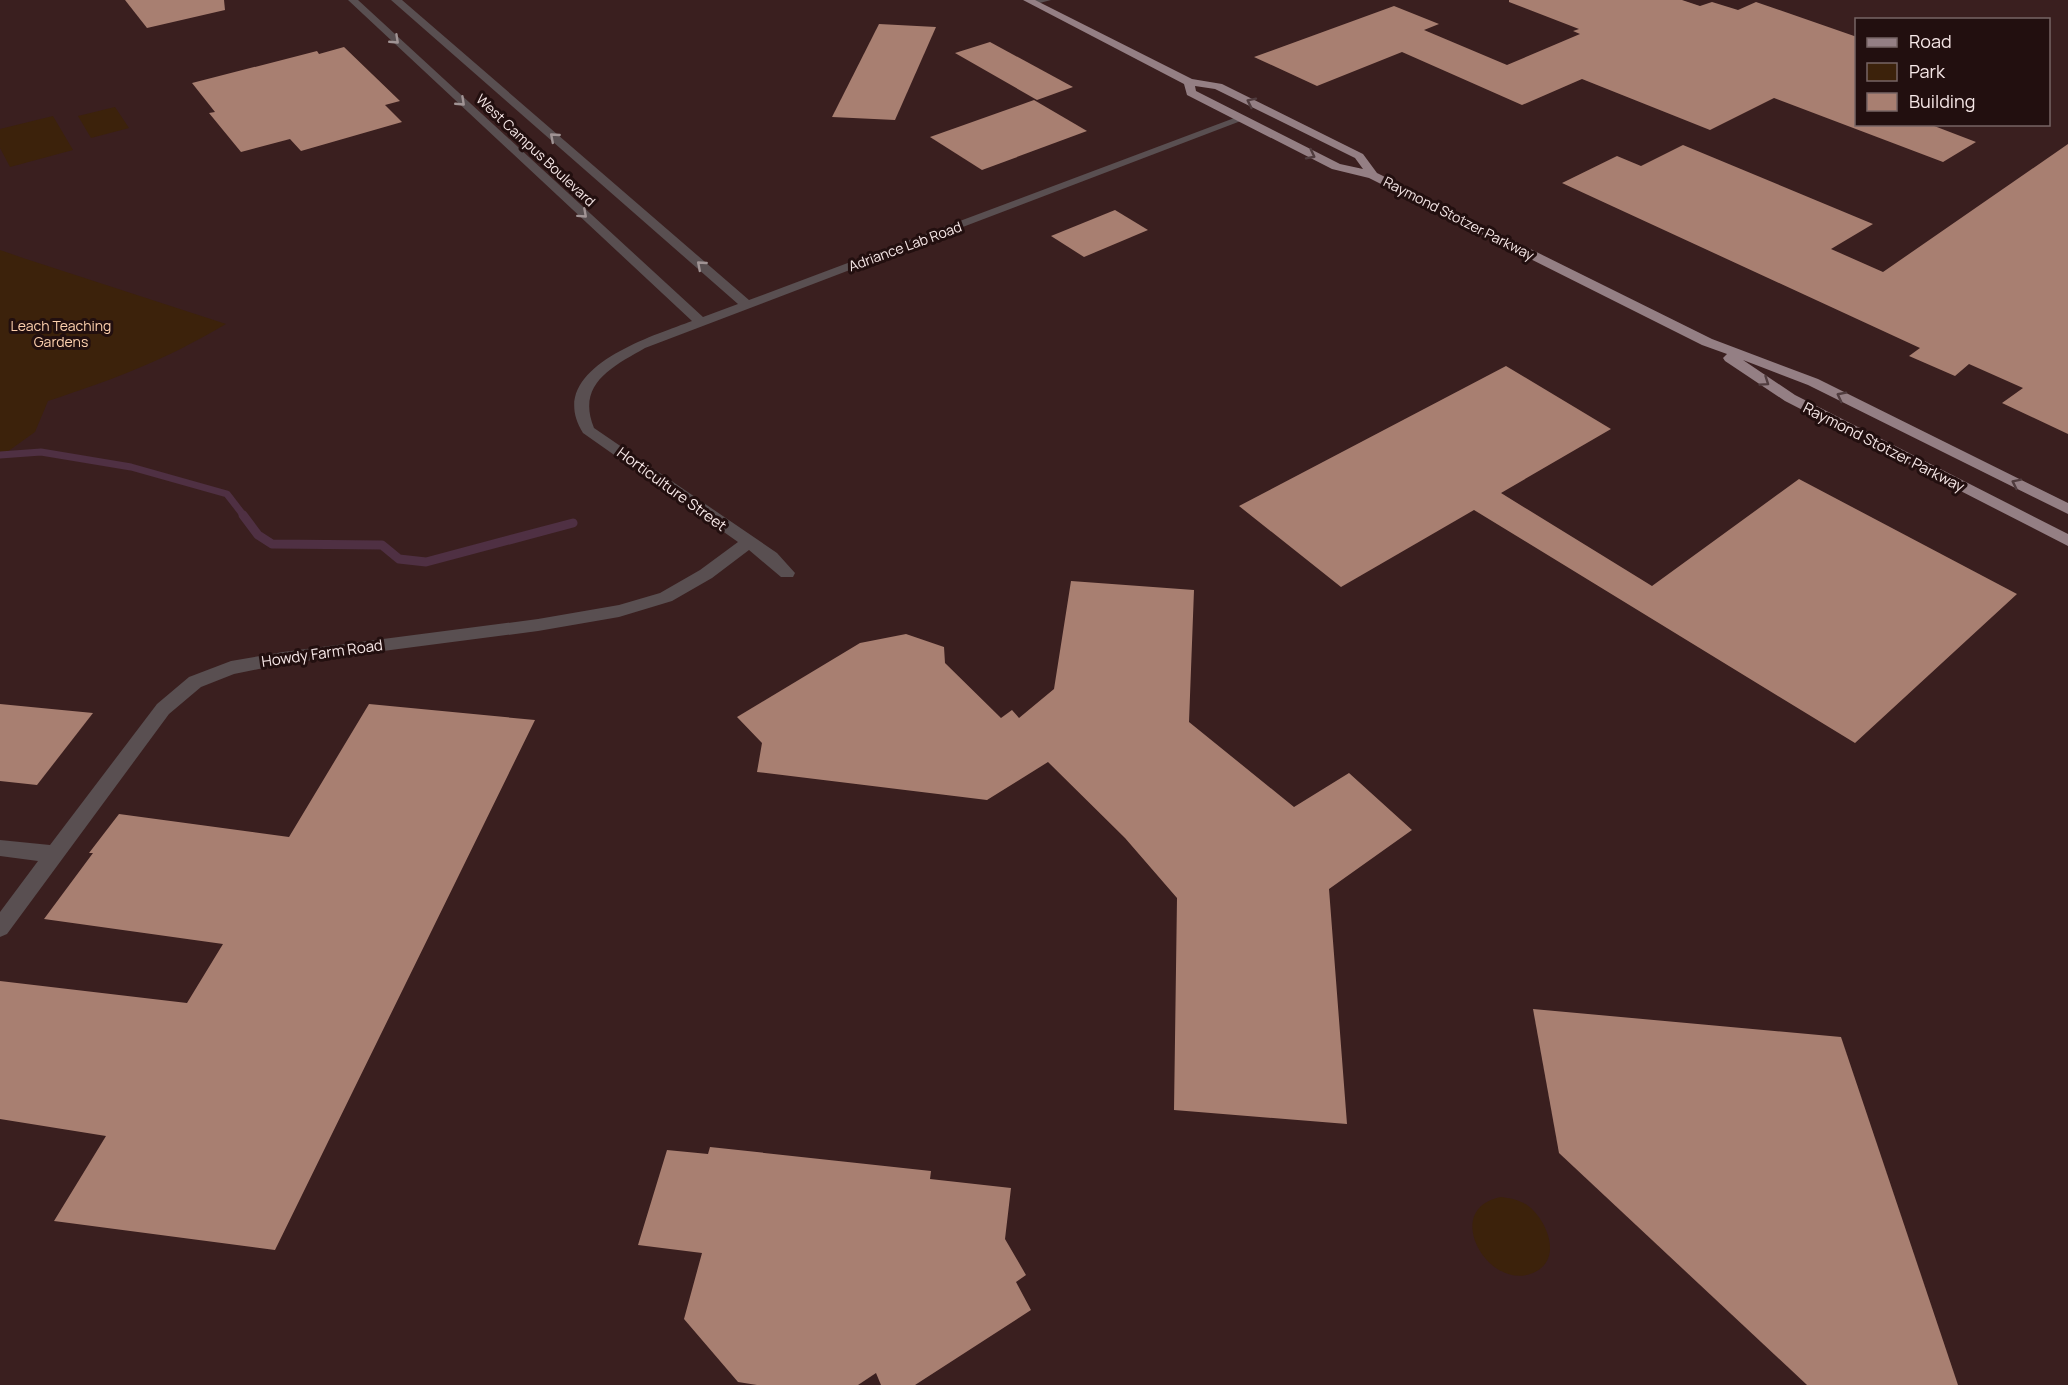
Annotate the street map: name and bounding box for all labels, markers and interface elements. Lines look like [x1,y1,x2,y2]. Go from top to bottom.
legend [1855,18,2050,126]
text: Road [1909,29,1952,53]
one-way arrow [389,33,399,44]
text: Park [1909,59,1946,83]
text: Building [1909,89,1975,113]
street label: West Campus Boulevard [472,90,600,210]
one-way arrow [455,95,465,106]
one-way arrow [1247,98,1258,110]
one-way arrow [550,133,561,144]
one-way arrow [1305,148,1316,159]
street label: Raymond Stotzer Parkway [1380,172,1538,265]
one-way arrow [576,207,587,218]
street label: Adriance Lab Road [846,217,964,275]
one-way arrow [697,261,708,272]
park label: Leach Teaching Gardens [11,316,111,351]
one-way arrow [1759,375,1770,386]
one-way arrow [1837,392,1848,403]
street label: Raymond Stotzer Parkway [1800,397,1968,497]
street label: Horticulture Street [613,442,731,536]
one-way arrow [2011,479,2022,491]
street label: Howdy Farm Road [260,634,384,672]

